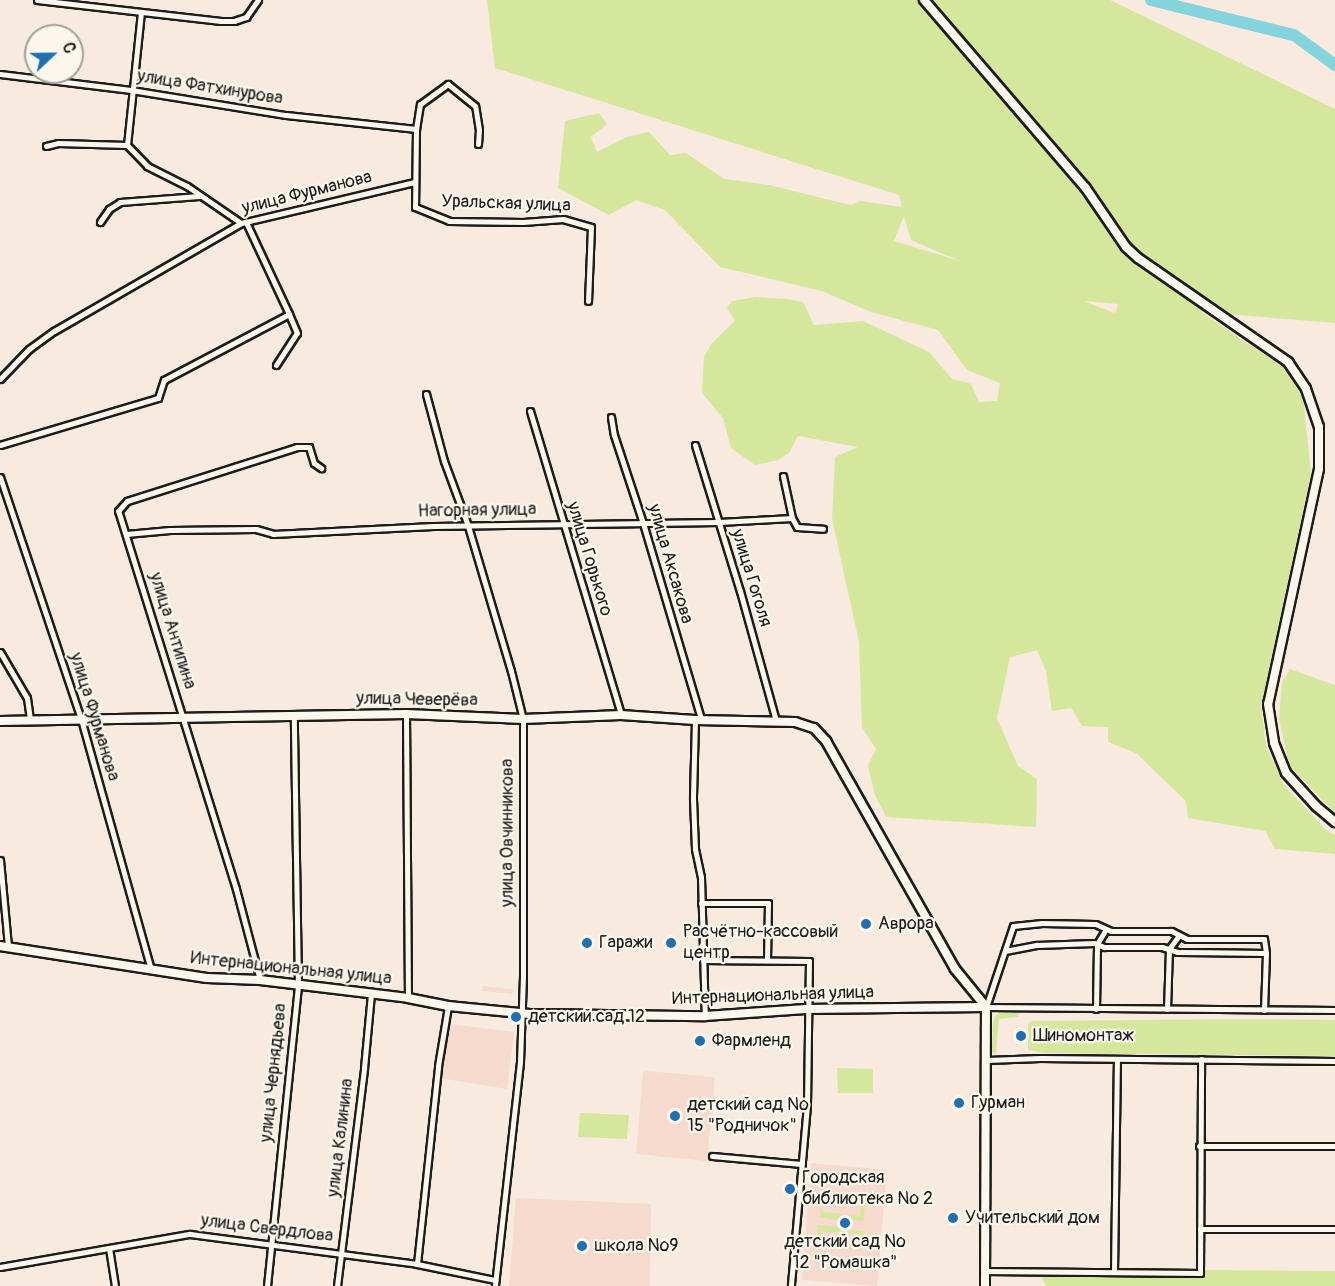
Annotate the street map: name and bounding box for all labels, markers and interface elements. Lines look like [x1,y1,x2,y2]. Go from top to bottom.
north arrow [24,24,84,84]
text: С [58,40,80,56]
street label: улица Фатхинурова [136,66,284,110]
street label: улица Фурманова [240,166,374,220]
street label: Уральская улица [441,191,571,217]
street label: Нагорная улица [418,499,536,523]
street label: улица Горького [561,499,617,619]
street label: улица Аксакова [643,502,697,626]
street label: улица Гоголя [726,527,776,629]
street label: улица Антипина [144,570,200,692]
street label: улица Фурманова [64,650,124,784]
street label: улица Чеверёва [356,688,478,712]
street label: улица Овчинникова [497,759,519,907]
place label: Аврора [878,913,934,935]
marker: Аврора [859,917,873,931]
place label: Расчётно-кассовый центр [683,922,838,964]
place label: Гаражи [599,932,652,954]
marker: Гаражи [580,936,594,950]
marker: Расчётно-кассовый центр [664,936,678,950]
street label: Интернациональная улица [189,948,393,990]
street label: Интернациональная улица [672,982,874,1010]
street label: улица Чернядьева [256,1002,292,1144]
place label: детский сад 12 [528,1006,645,1028]
marker: детский сад 12 [509,1010,523,1024]
place label: Шиномонтаж [1033,1025,1134,1047]
marker: Шиномонтаж [1014,1029,1028,1043]
place label: Фармленд [712,1030,791,1052]
marker: Фармленд [693,1034,707,1048]
street label: улица Калинина [323,1077,359,1199]
place label: Гурман [971,1092,1025,1114]
place label: детский сад № 15 "Родничок" [687,1095,809,1138]
marker: Гурман [952,1096,966,1110]
marker: детский сад № 15 "Родничок" [668,1109,682,1123]
place label: Городская библиотека № 2 [802,1168,933,1210]
marker: Городская библиотека № 2 [783,1182,797,1196]
place label: Учительский дом [965,1207,1100,1229]
street label: улица Свердлова [200,1210,334,1248]
marker: Учительский дом [946,1211,960,1225]
marker: детский сад № 12 "Ромашка" [838,1216,852,1230]
place label: детский сад № 12 "Ромашка" [784,1232,906,1274]
place label: школа №9 [594,1235,679,1257]
marker: школа №9 [575,1239,589,1253]

